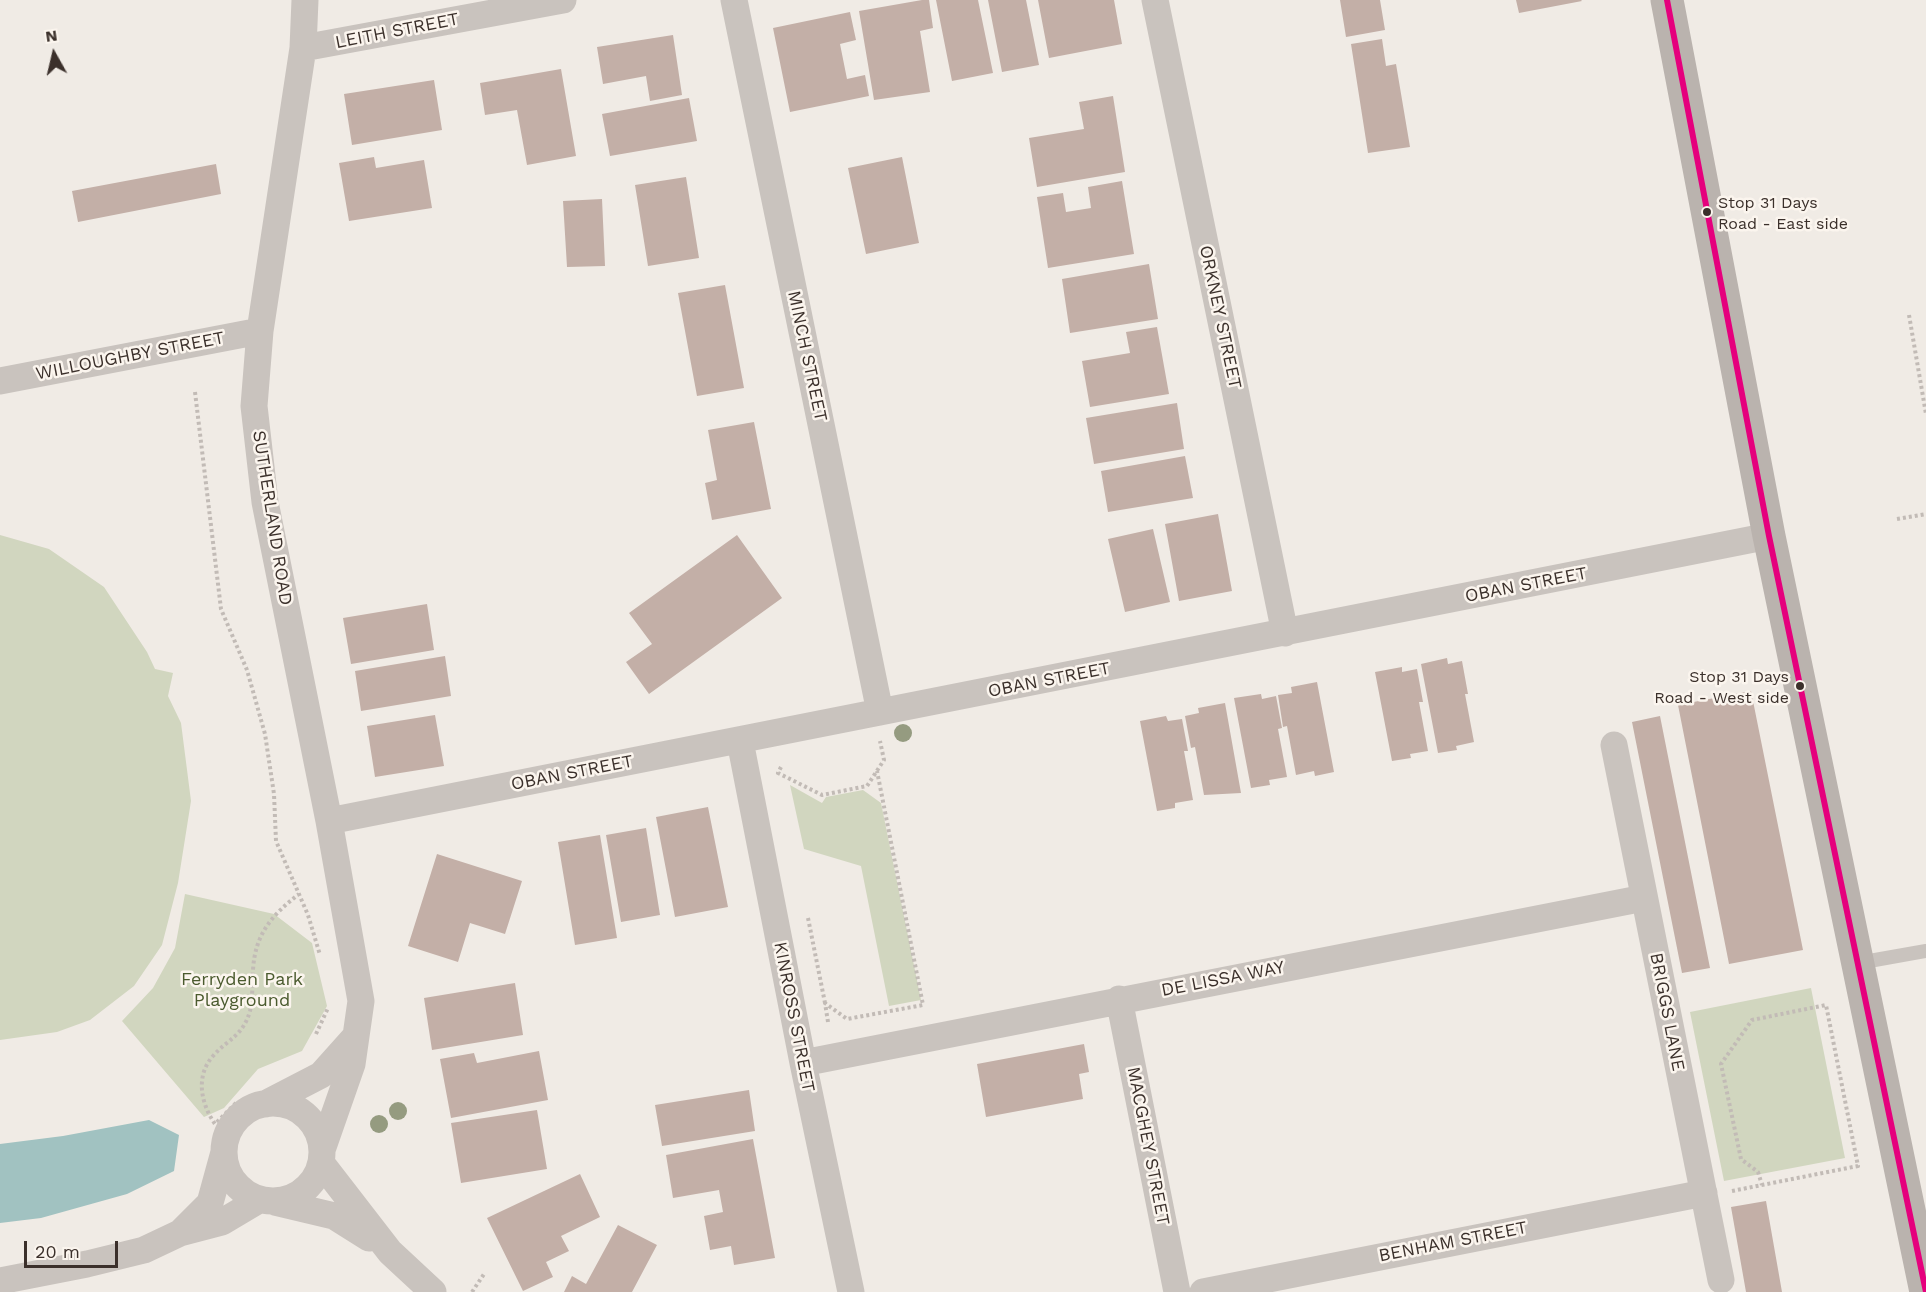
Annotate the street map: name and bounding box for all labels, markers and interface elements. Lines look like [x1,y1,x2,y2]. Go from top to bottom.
street label: LEITH STREET [333,8,461,54]
north arrow [24,24,84,84]
text: N [44,25,59,46]
place label: Stop 31 Days Road - East side [1718,193,1848,231]
marker: Stop 31 Days Road - East side [1701,206,1713,218]
street label: ORKNEY STREET [1194,243,1246,391]
street label: MINCH STREET [783,289,831,423]
street label: WILLOUGHBY STREET [34,327,226,385]
street label: SUTHERLAND ROAD [248,429,296,607]
street label: OBAN STREET [1463,563,1589,607]
street label: OBAN STREET [986,658,1112,702]
place label: Stop 31 Days Road - West side [1654,667,1789,705]
marker: Stop 31 Days Road - West side [1794,680,1806,692]
street label: OBAN STREET [509,751,635,795]
street label: KINROSS STREET [769,940,819,1094]
street label: BRIGGS LANE [1645,951,1689,1073]
street label: DE LISSA WAY [1159,956,1287,1002]
park label: Ferryden Park Playground [181,969,303,1012]
street label: MACGHEY STREET [1122,1065,1174,1227]
street label: BENHAM STREET [1377,1217,1529,1267]
scale bar [27,1229,122,1267]
text: 20 m [35,1241,80,1262]

